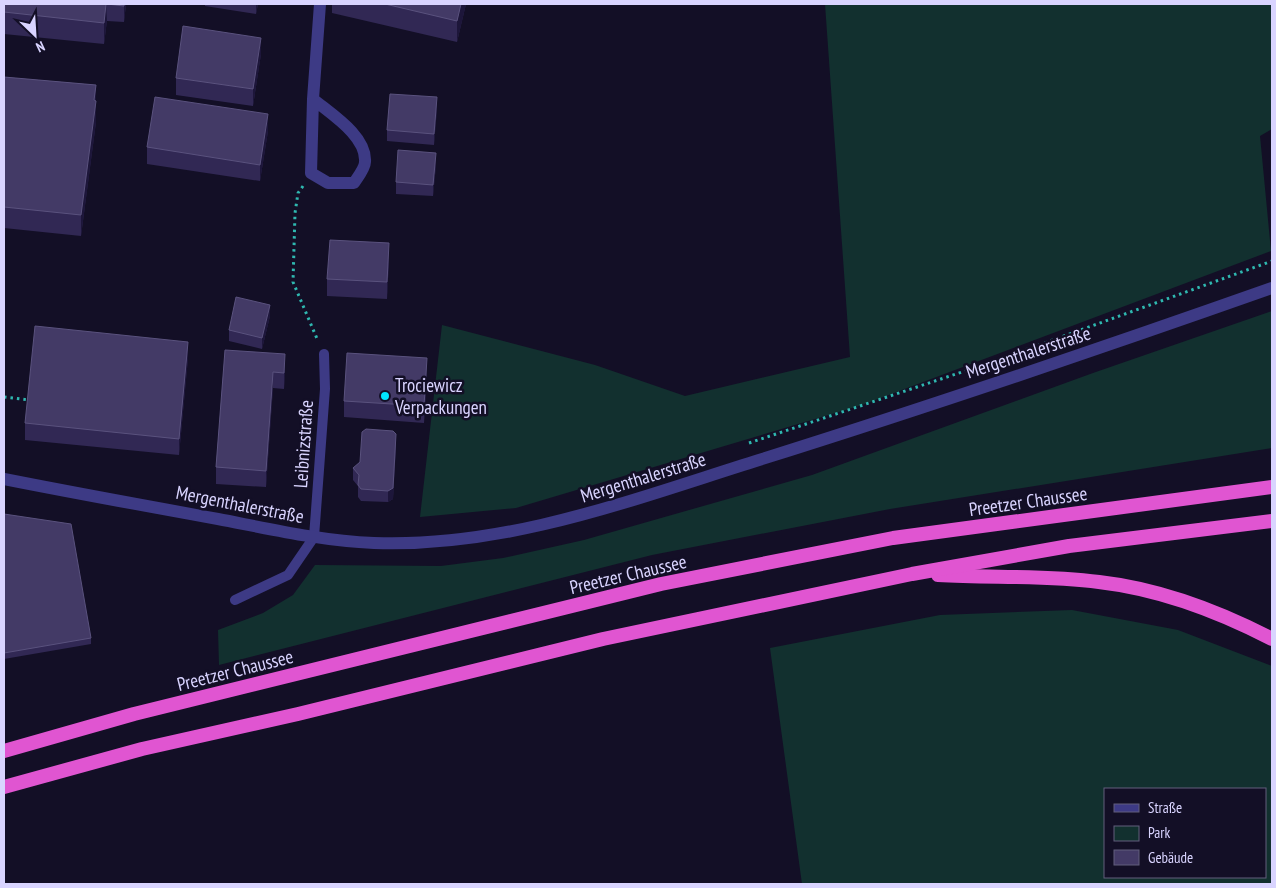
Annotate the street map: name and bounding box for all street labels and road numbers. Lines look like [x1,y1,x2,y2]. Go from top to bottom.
street label: Mergenthalerstraße [963,320,1094,383]
street label: Leibnizstraße [288,399,318,489]
street label: Mergenthalerstraße [577,447,709,507]
street label: Mergenthalerstraße [174,480,306,528]
street label: Preetzer Chaussee [967,481,1089,521]
street label: Preetzer Chaussee [567,549,689,599]
street label: Preetzer Chaussee [174,644,296,696]

